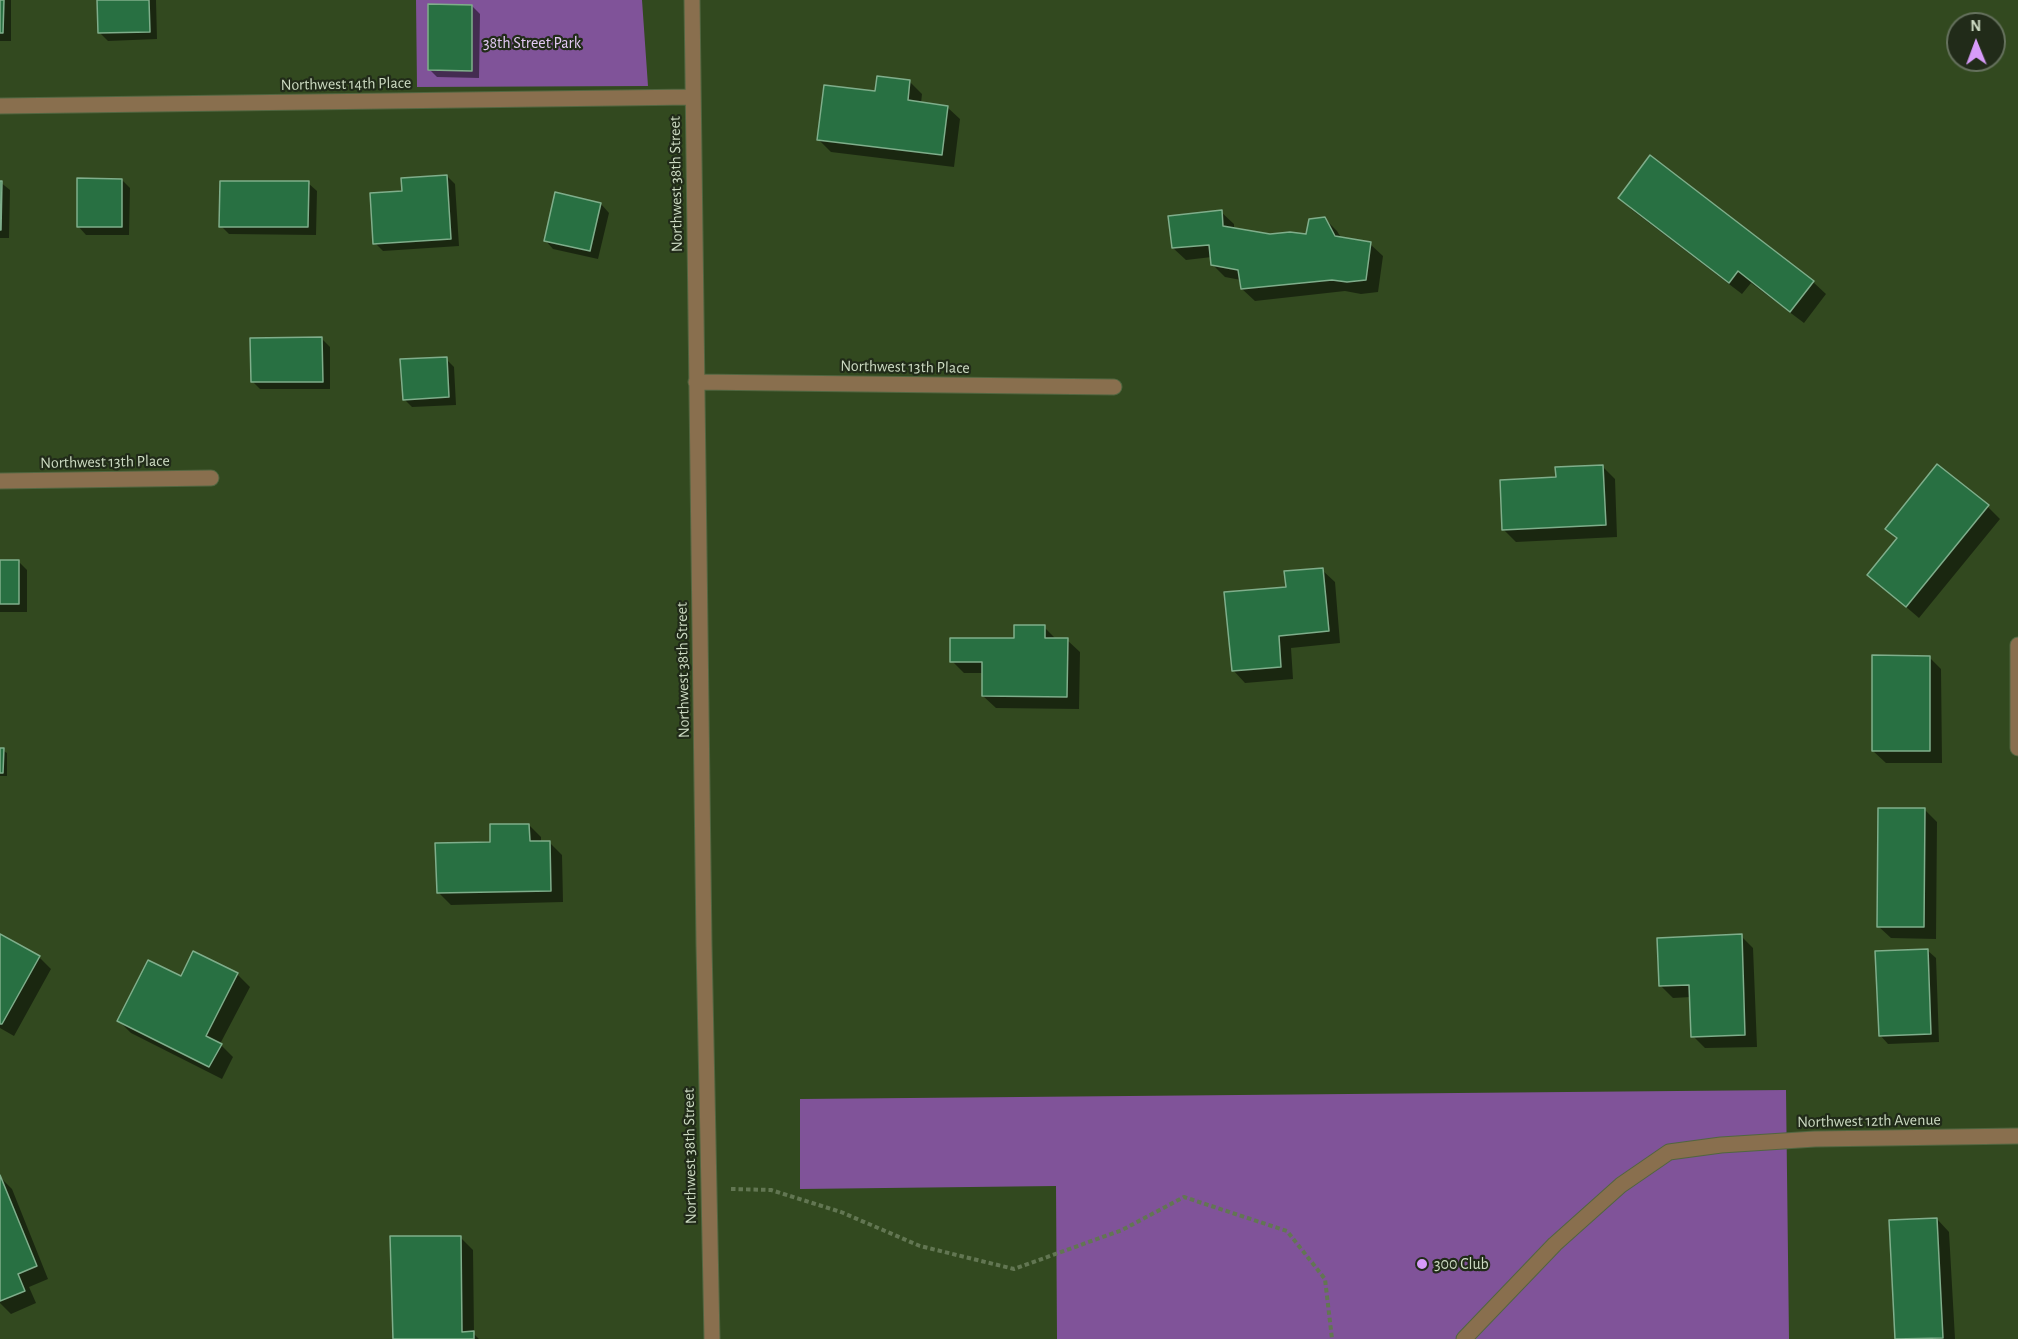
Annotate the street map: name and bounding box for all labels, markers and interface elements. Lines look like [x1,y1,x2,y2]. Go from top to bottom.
north arrow [1946,12,2006,72]
text: N [1970,18,1981,34]
park label: 38th Street Park [483,33,581,53]
street label: Northwest 14th Place [281,73,411,95]
street label: Northwest 38th Street [665,116,687,252]
street label: Northwest 13th Place [840,356,970,378]
street label: Northwest 13th Place [40,451,170,473]
street label: Northwest 38th Street [672,602,694,738]
street label: Northwest 38th Street [679,1088,701,1224]
street label: Northwest 12th Avenue [1797,1110,1941,1132]
place label: 300 Club [1434,1254,1489,1274]
marker: 300 Club [1415,1257,1429,1271]

